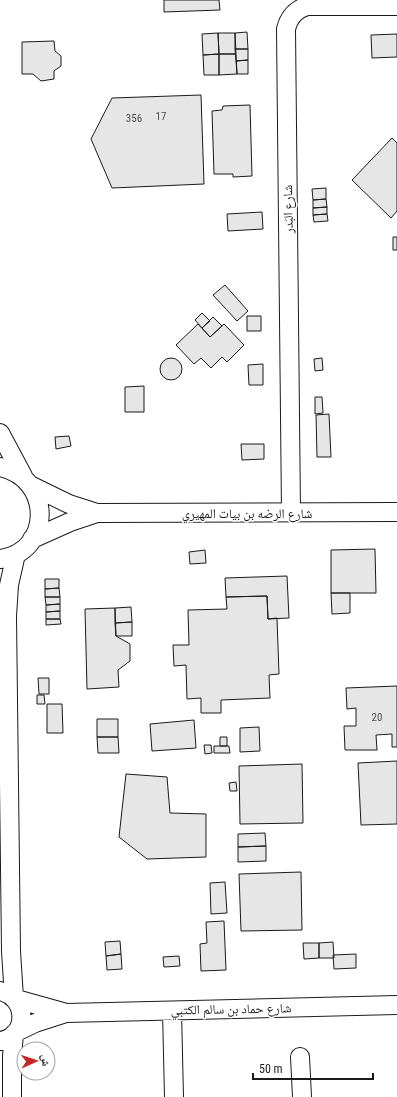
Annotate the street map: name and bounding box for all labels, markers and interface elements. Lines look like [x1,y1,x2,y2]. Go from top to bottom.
house number: 17 [156,110,166,123]
house number: 356 [126,112,142,125]
street label: شارع البَدر [280,185,298,234]
street label: شارع الرضه بن بيات المهيري [182,506,312,524]
house number: 20 [372,711,382,724]
street label: شارع حماد بن سالم الكتبي [170,1000,292,1021]
north arrow [16,1041,56,1081]
text: ش [38,1054,52,1067]
scale bar [253,1055,373,1081]
text: 50 m [259,1062,283,1076]

